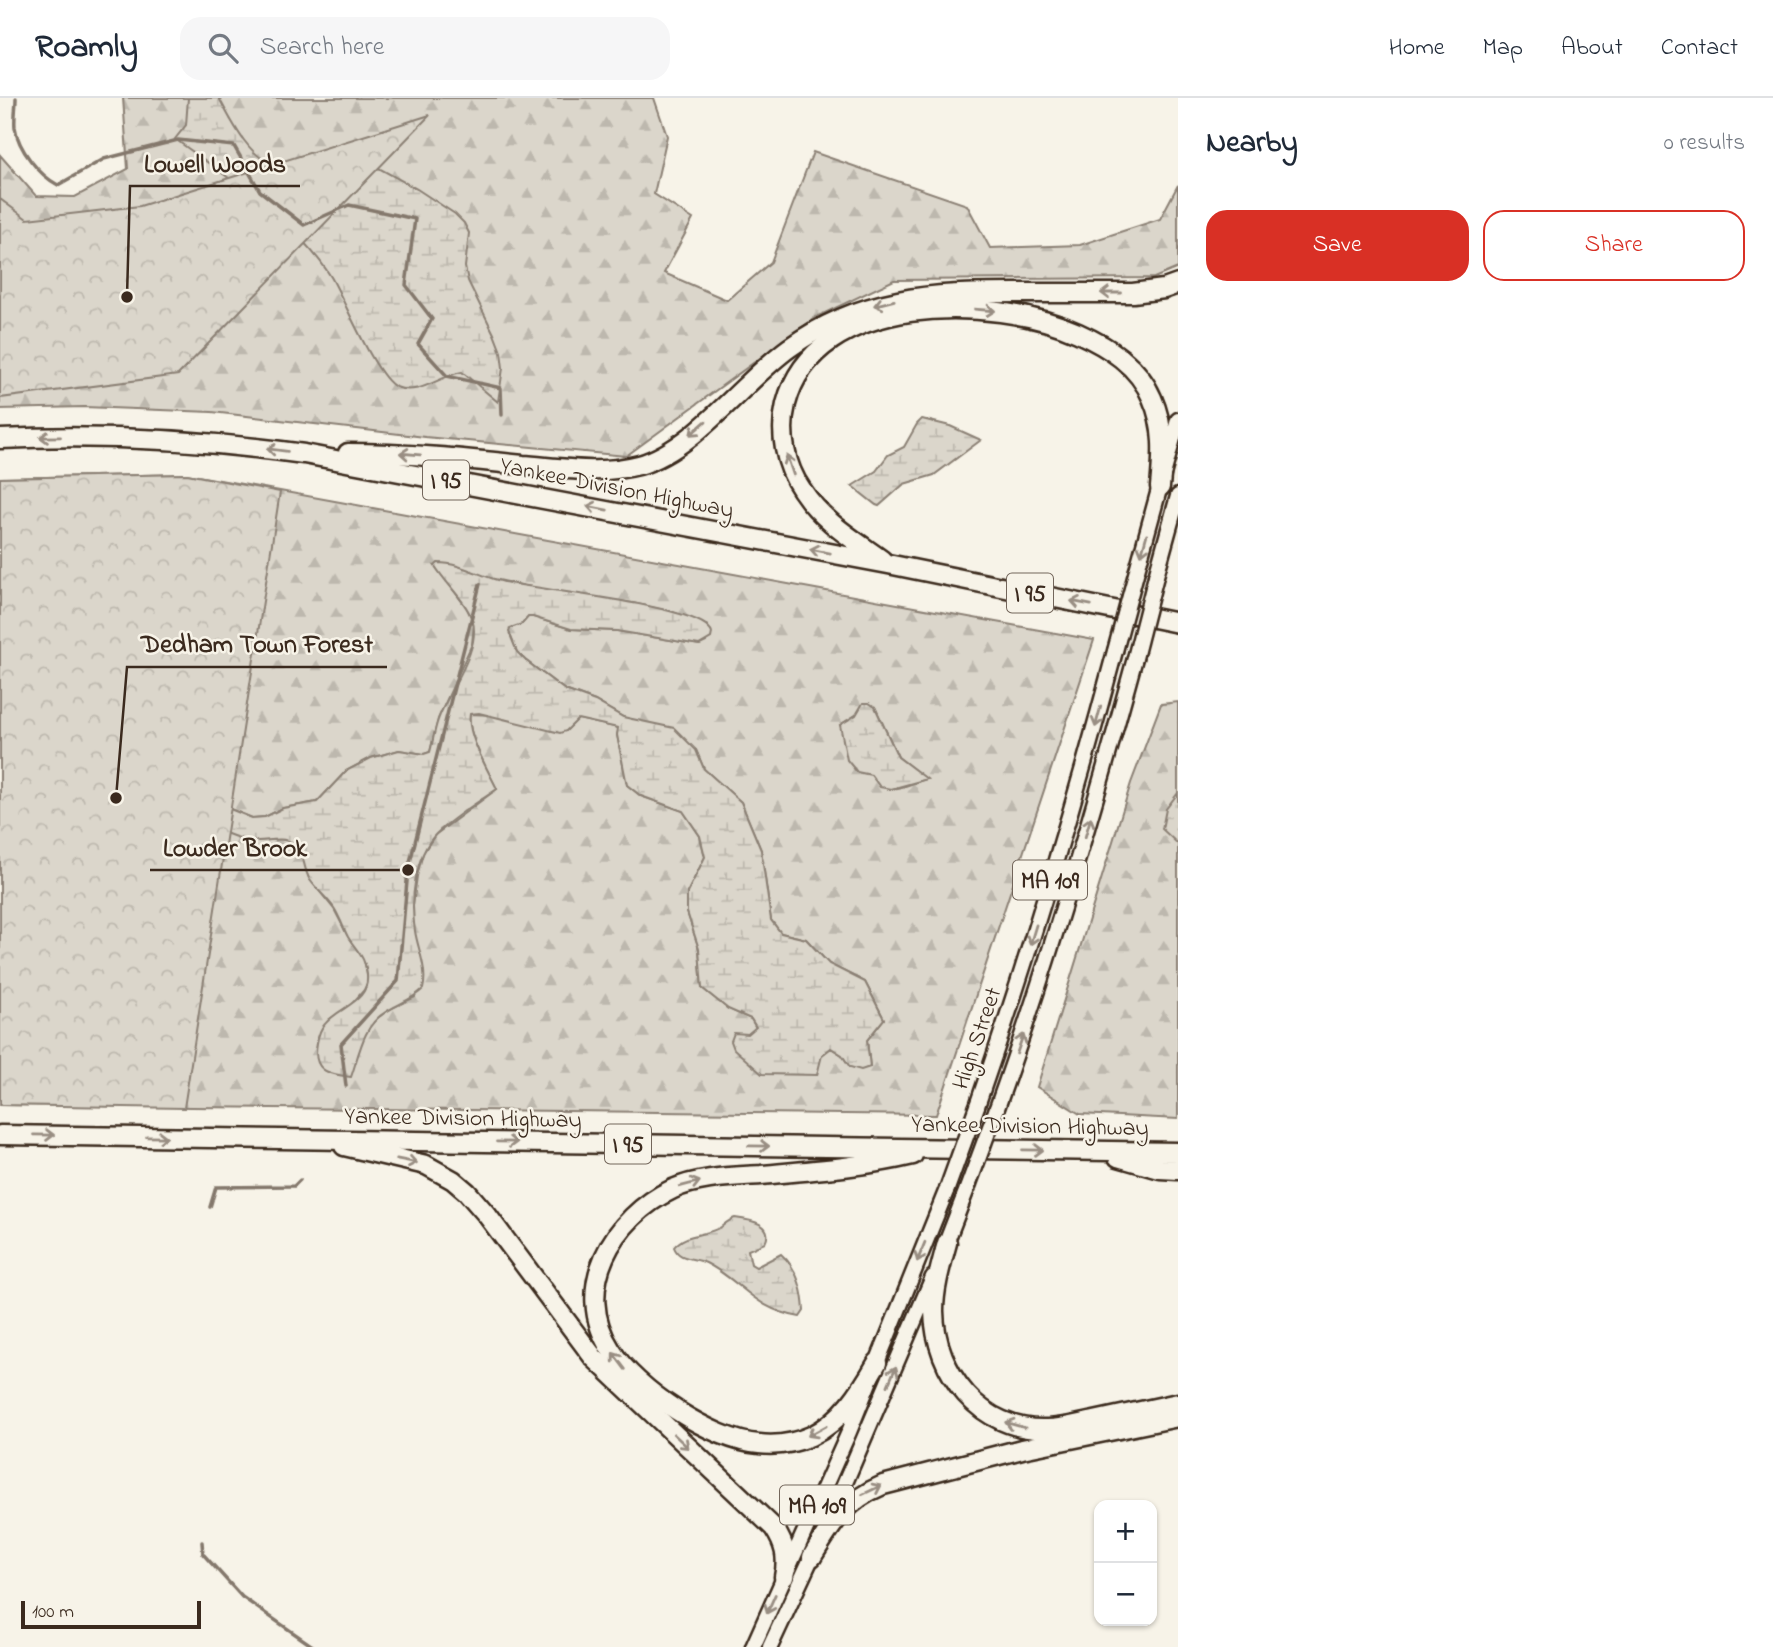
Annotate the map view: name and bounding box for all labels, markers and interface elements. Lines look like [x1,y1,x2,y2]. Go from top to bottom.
search box [180,17,670,80]
text: Roamly [35,24,138,72]
icon: search [204,29,242,67]
text: Search here [260,29,384,67]
text: Home [1389,31,1445,66]
text: Map [1483,31,1523,66]
text: About [1561,31,1623,66]
text: Contact [1661,31,1738,66]
text: Nearby [1206,122,1298,166]
text: 0 results [1664,127,1745,160]
callout: Lowell Woods [130,139,300,186]
text: Lowell Woods [144,147,286,185]
button: Save [1206,210,1469,281]
button: Share [1483,210,1745,281]
one-way arrow [1100,286,1123,300]
one-way arrow [874,297,896,310]
one-way arrow [973,303,996,316]
one-way arrow [690,420,708,436]
one-way arrow [39,431,62,444]
one-way arrow [266,444,289,457]
one-way arrow [399,448,421,461]
street label: Yankee Division Highway [496,450,737,530]
one-way arrow [783,454,795,476]
road number: I 95 [423,460,469,500]
one-way arrow [586,501,609,515]
one-way arrow [1137,534,1150,556]
one-way arrow [810,544,832,557]
road number: I 95 [1007,573,1053,612]
one-way arrow [1070,595,1093,609]
callout: Dedham Town Forest [127,620,387,667]
text: Dedham Town Forest [140,627,373,665]
one-way arrow [1090,706,1103,728]
one-way arrow [1083,816,1096,838]
callout: Lowder Brook [150,823,321,870]
text: Lowder Brook [163,831,308,869]
road number: MA 109 [1013,860,1087,900]
one-way arrow [1026,924,1039,946]
street label: High Street [945,983,1012,1095]
one-way arrow [1015,1033,1027,1055]
street label: Yankee Division Highway [344,1100,582,1140]
street label: Yankee Division Highway [911,1108,1149,1148]
road number: I 95 [605,1124,651,1163]
one-way arrow [33,1128,56,1142]
one-way arrow [145,1130,168,1144]
one-way arrow [495,1135,518,1149]
one-way arrow [747,1139,770,1153]
one-way arrow [1021,1143,1044,1156]
one-way arrow [395,1155,417,1168]
one-way arrow [678,1177,701,1190]
one-way arrow [914,1241,927,1263]
one-way arrow [611,1352,626,1370]
one-way arrow [886,1366,899,1388]
one-way arrow [1004,1418,1027,1431]
one-way arrow [808,1424,828,1438]
one-way arrow [672,1433,689,1450]
one-way arrow [861,1483,882,1496]
road number: MA 109 [780,1486,854,1524]
map controls [1094,1500,1157,1626]
button: + [1094,1500,1157,1563]
button: − [1094,1563,1157,1626]
one-way arrow [764,1593,777,1615]
scale bar [21,1598,201,1630]
text: 100 m [32,1599,74,1626]

